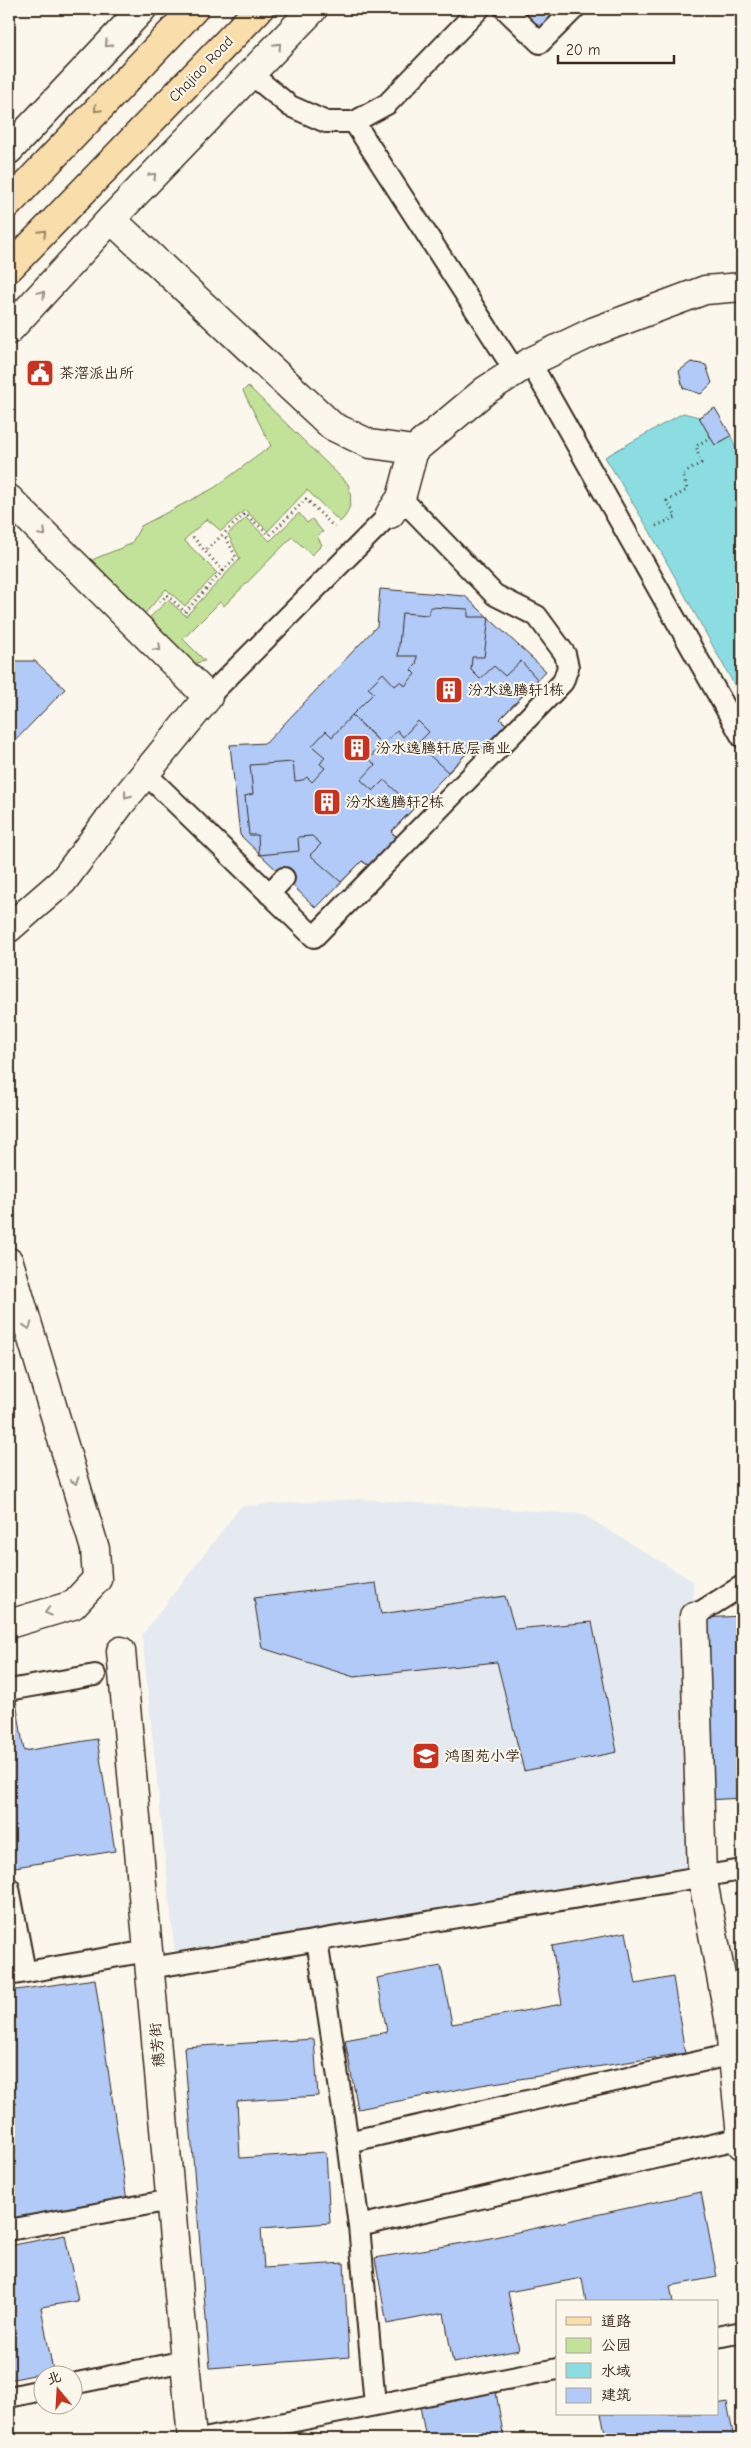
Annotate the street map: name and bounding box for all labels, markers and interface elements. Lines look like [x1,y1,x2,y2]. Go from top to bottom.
street label: Chajiao Road [165,32,237,106]
scale bar [558,32,675,64]
one-way arrow [105,39,114,48]
text: 20 m [566,41,600,59]
one-way arrow [272,42,281,51]
one-way arrow [94,104,103,113]
one-way arrow [147,172,156,181]
one-way arrow [37,230,46,239]
one-way arrow [36,291,45,300]
public building icon: 茶滘派出所 [25,358,55,388]
place label: 茶滘派出所 [59,364,134,382]
one-way arrow [37,527,46,536]
one-way arrow [153,642,162,651]
building icon: 汾水逸腾轩1栋 [434,675,464,705]
place label: 汾水逸腾轩1栋 [468,681,564,699]
building icon: 汾水逸腾轩底层商业 [342,733,372,763]
place label: 汾水逸腾轩底层商业 [376,739,511,757]
building icon: 汾水逸腾轩2栋 [312,787,342,817]
one-way arrow [123,790,132,799]
place label: 汾水逸腾轩2栋 [346,793,444,811]
one-way arrow [22,1321,32,1330]
one-way arrow [69,1477,79,1485]
one-way arrow [44,1607,52,1617]
school or university icon: 鸿图苑小学 [411,1741,441,1771]
place label: 鸿图苑小学 [445,1747,520,1765]
street label: 穗芳街 [146,2022,168,2068]
legend [556,2300,718,2416]
text: 道路 [601,2312,631,2330]
text: 公园 [601,2336,631,2354]
text: 水域 [601,2362,631,2380]
north arrow [32,2366,82,2416]
text: 北 [45,2368,63,2388]
text: 建筑 [601,2386,631,2404]

